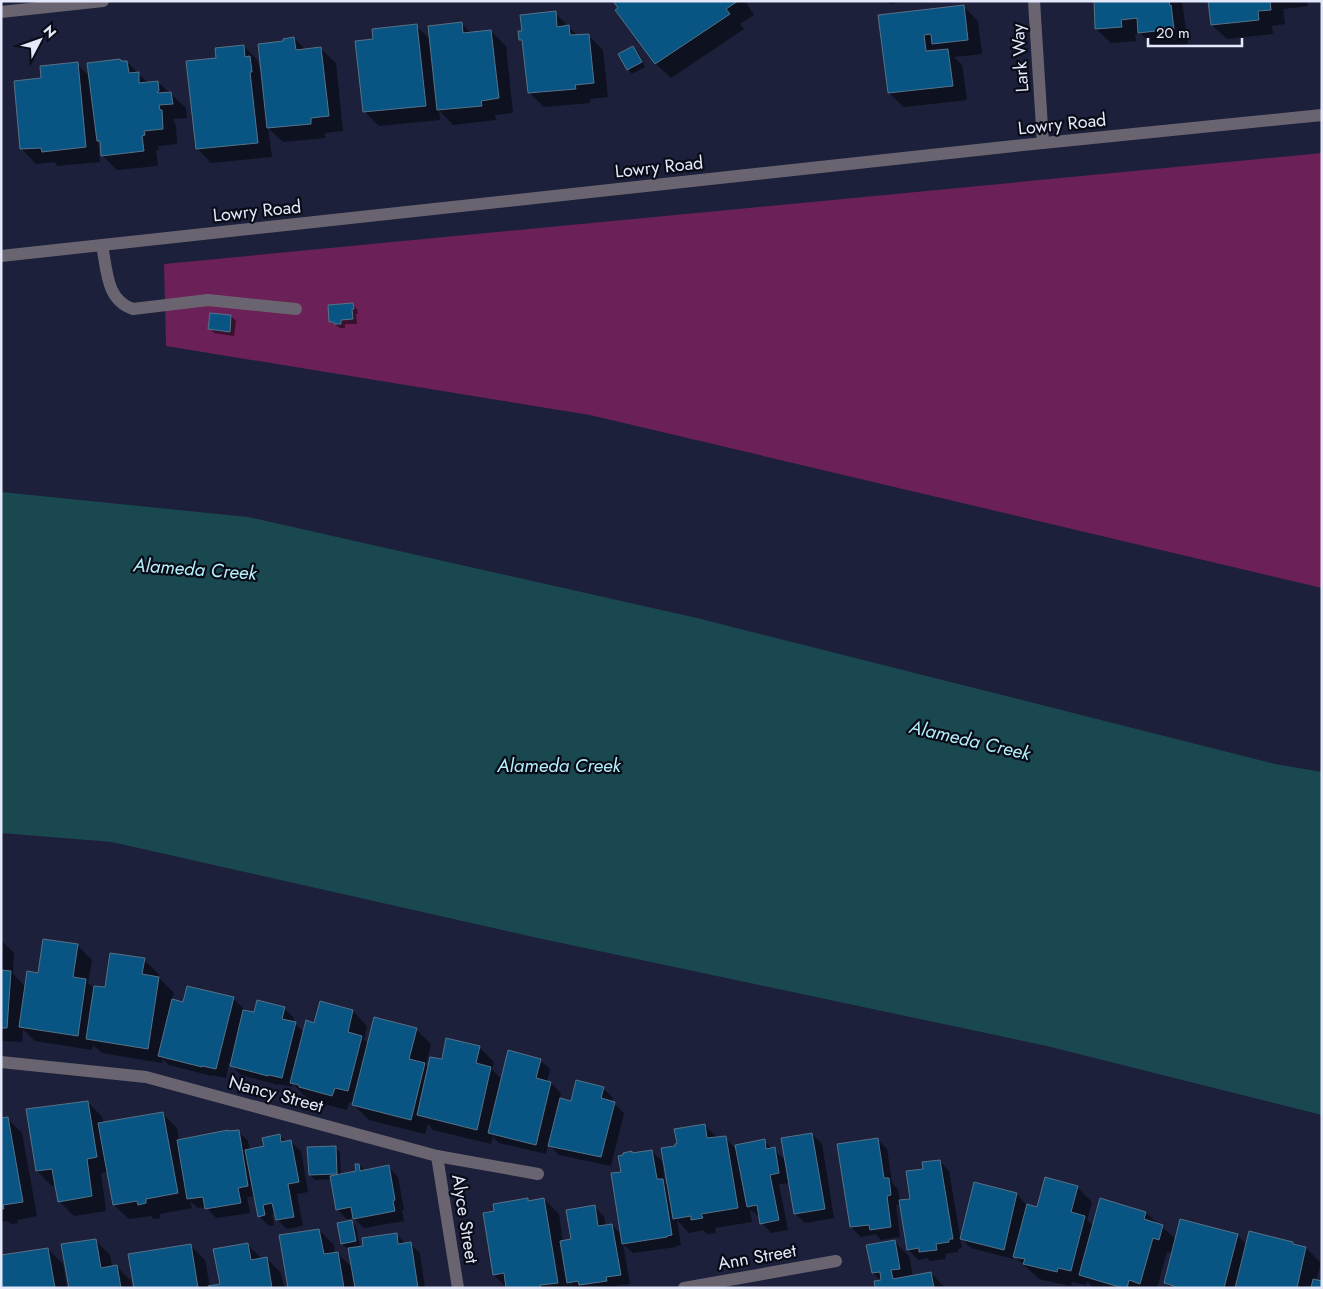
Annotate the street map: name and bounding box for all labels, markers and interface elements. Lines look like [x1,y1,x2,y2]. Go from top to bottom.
north arrow [15,15,65,65]
scale bar [1148,15,1242,47]
text: N [39,21,61,42]
text: 20 m [1156,22,1190,44]
street label: Lark Way [1005,23,1035,93]
street label: Lowry Road [1017,106,1107,142]
street label: Lowry Road [614,149,704,185]
street label: Lowry Road [212,193,302,229]
water label: Alameda Creek [132,551,258,587]
water label: Alameda Creek [906,713,1034,767]
water label: Alameda Creek [496,752,622,779]
street label: Nancy Street [226,1069,327,1119]
street label: Alyce Street [445,1173,485,1266]
street label: Ann Street [716,1237,799,1277]

